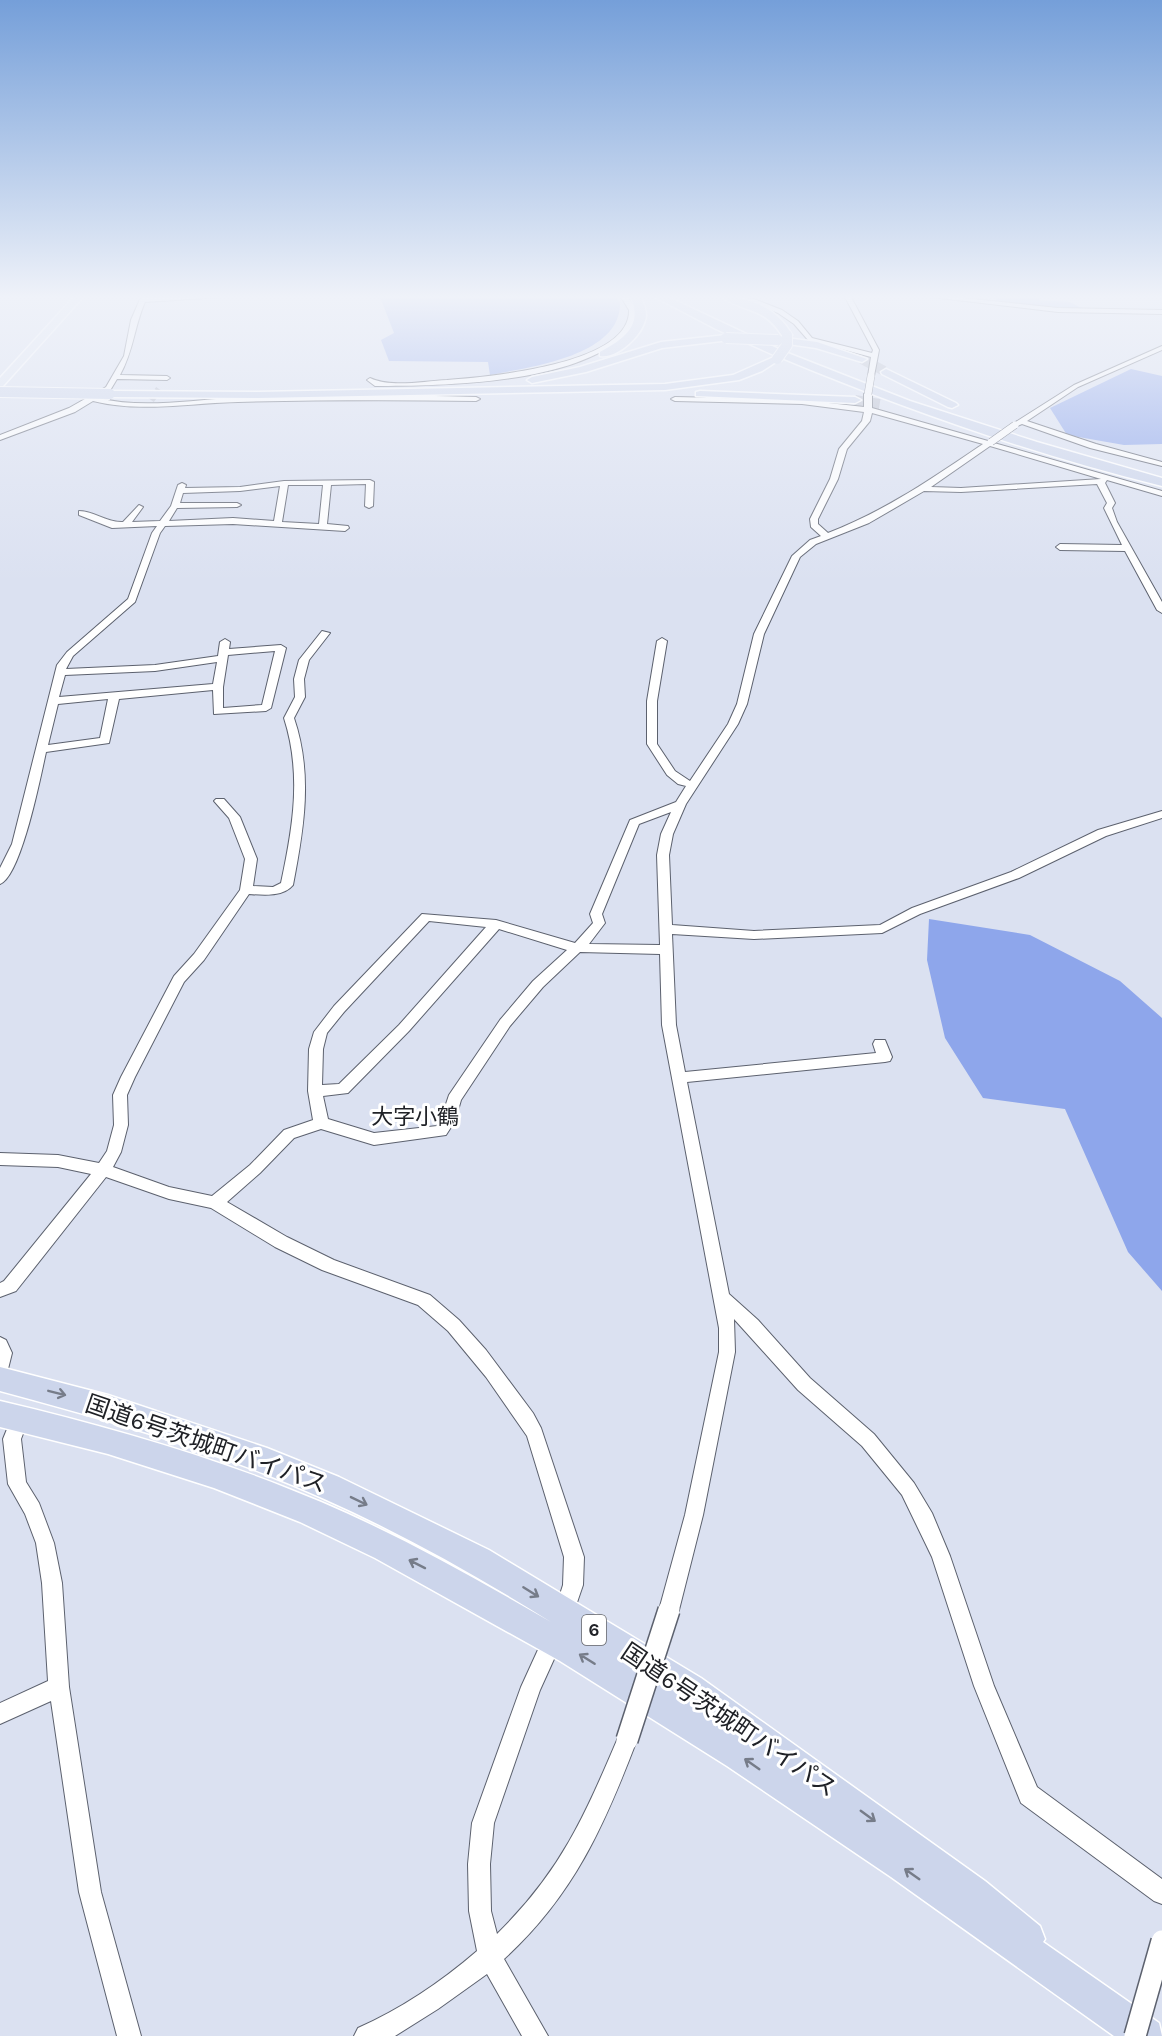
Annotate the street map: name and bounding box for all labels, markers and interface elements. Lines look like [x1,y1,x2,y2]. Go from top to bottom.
district label: 大字小鶴 [371,1104,459,1130]
one-way arrow [47,1388,66,1399]
street label: 国道6号茨城町バイパス [82,1390,330,1498]
one-way arrow [349,1495,367,1507]
one-way arrow [409,1558,426,1570]
one-way arrow [522,1586,539,1598]
road number: 6 [582,1615,606,1645]
street label: 国道6号茨城町バイパス [616,1638,842,1802]
one-way arrow [579,1652,596,1664]
one-way arrow [743,1757,760,1770]
one-way arrow [860,1809,876,1822]
one-way arrow [905,1868,921,1880]

